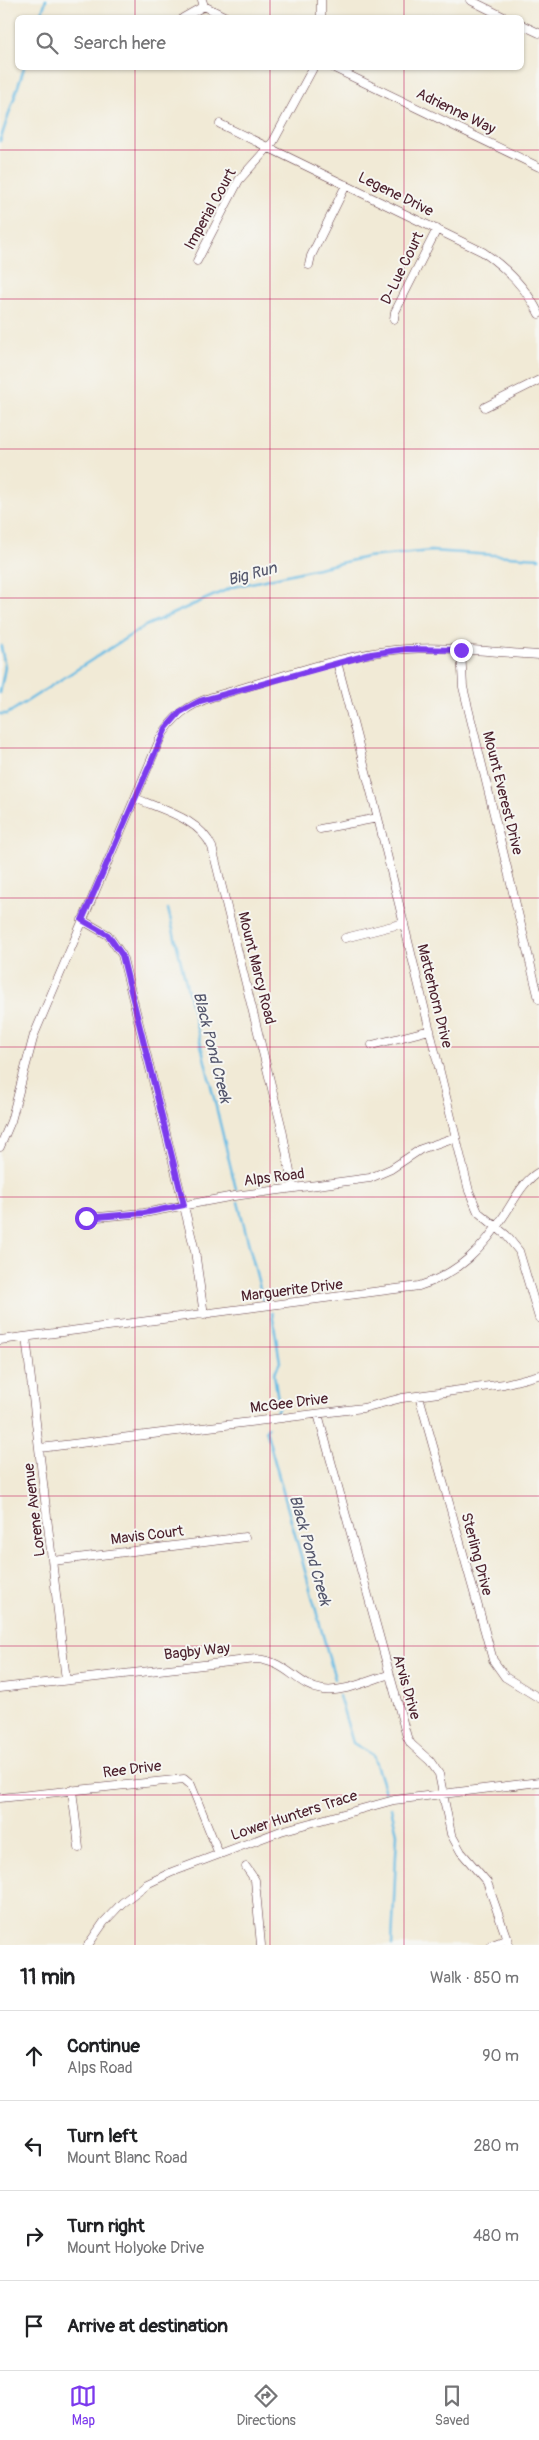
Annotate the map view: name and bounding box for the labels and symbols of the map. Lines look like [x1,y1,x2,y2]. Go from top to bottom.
street label: Adrienne Way [413,84,499,139]
street label: Imperial Court [180,164,241,253]
street label: Legene Drive [355,168,437,221]
street label: D-Lue Court [377,228,429,308]
water label: Big Run [226,558,280,590]
route end [450,639,473,662]
street label: Mount Everest Drive [478,729,527,857]
street label: Mount Marcy Road [233,910,280,1026]
street label: Matterhorn Drive [412,942,457,1051]
water label: Black Pond Creek [189,990,236,1106]
street label: Alps Road [242,1164,306,1191]
route start [75,1207,98,1230]
street label: Marguerite Drive [240,1275,345,1306]
street label: McGee Drive [249,1389,330,1418]
street label: Lorene Avenue [19,1462,50,1558]
water label: Black Pond Creek [285,1493,336,1609]
street label: Sterling Drive [456,1511,497,1598]
street label: Mavis Court [109,1521,186,1549]
street label: Bagby Way [163,1639,232,1664]
street label: Arvis Drive [388,1653,425,1722]
street label: Ree Drive [102,1756,163,1783]
street label: Lower Hunters Trace [229,1786,360,1845]

